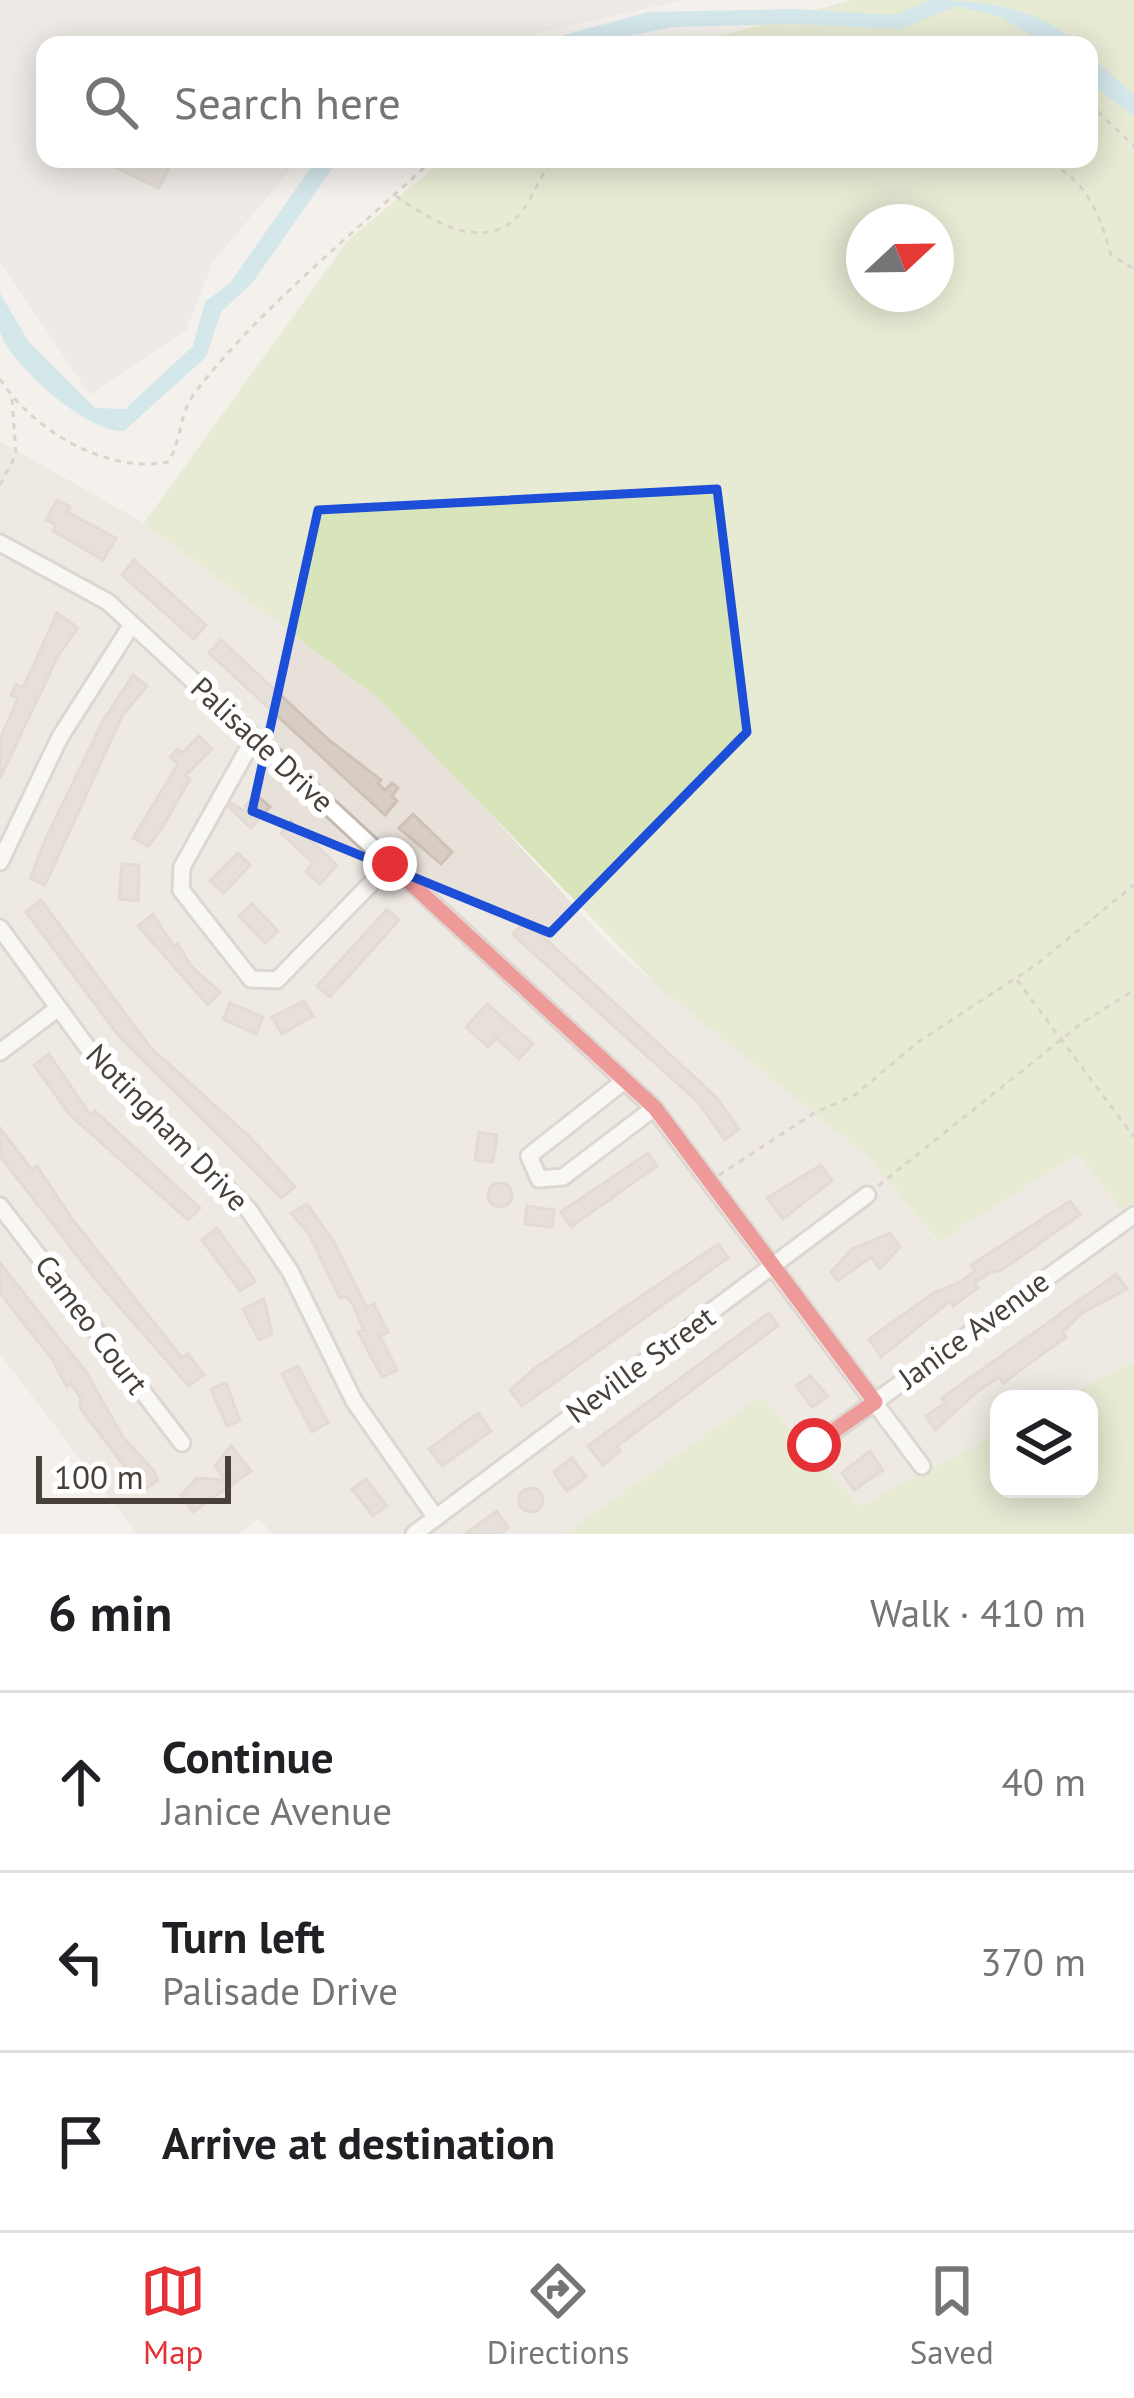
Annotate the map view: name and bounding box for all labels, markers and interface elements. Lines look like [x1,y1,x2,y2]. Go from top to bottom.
search box [36,36,1098,168]
icon: search [78,69,144,135]
text: Search here [174,73,401,131]
north arrow [846,204,954,312]
street label: Palisade Drive [183,668,343,820]
route end [363,837,417,891]
street label: Notingham Drive [78,1035,258,1219]
street label: Cameo Court [27,1247,157,1402]
street label: Janice Avenue [888,1261,1056,1398]
street label: Neville Street [558,1297,722,1431]
map controls [990,1390,1098,1498]
button: layers [990,1390,1098,1498]
route start [787,1418,841,1472]
scale bar [36,1450,231,1503]
text: 100 m [54,1455,144,1498]
text: 6 min [48,1579,172,1645]
text: Walk · 410 m [870,1587,1086,1638]
text: Continue [162,1727,334,1785]
icon: ahead [48,1749,114,1815]
text: 40 m [1001,1756,1086,1807]
text: Janice Avenue [162,1785,392,1836]
text: Turn left [162,1907,325,1965]
icon: left [48,1929,114,1995]
text: 370 m [980,1936,1086,1987]
text: Palisade Drive [162,1965,398,2016]
icon: arrive [48,2109,114,2175]
text: Arrive at destination [162,2113,555,2171]
tab: Map [140,2258,206,2373]
tab: Directions [487,2258,629,2373]
tab: Saved [910,2258,994,2373]

